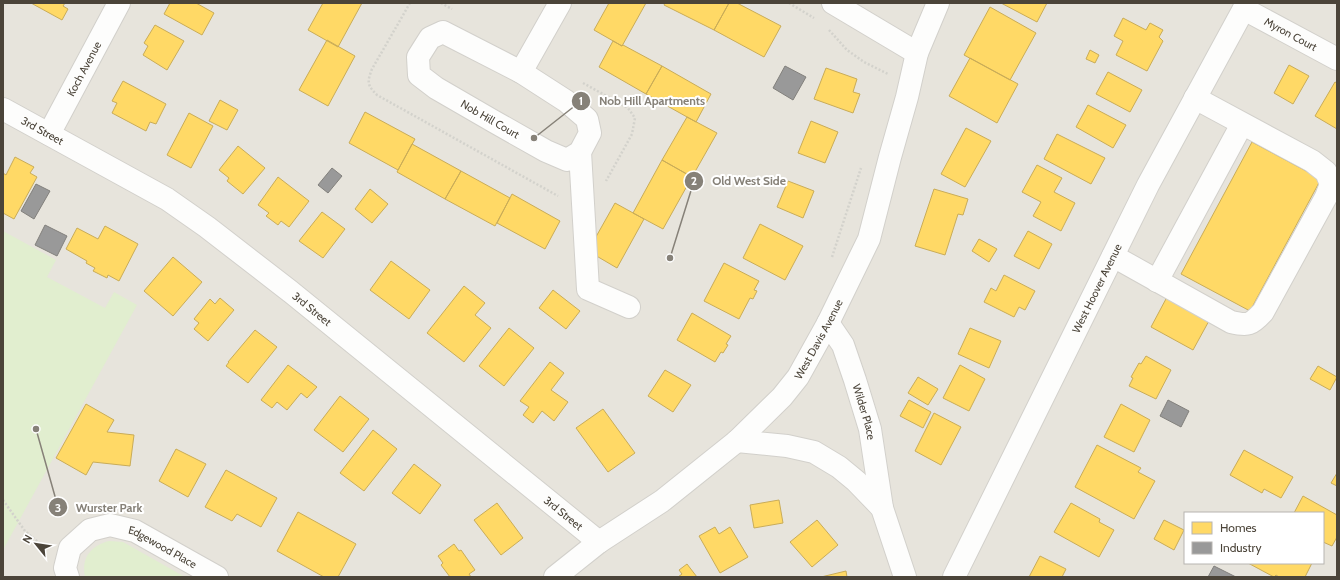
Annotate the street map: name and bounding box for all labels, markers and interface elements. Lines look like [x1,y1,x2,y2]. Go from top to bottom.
street label: Myron Court [1262,14,1320,54]
street label: Koch Avenue [63,39,104,99]
callout: Nob Hill Apartments [571,89,713,113]
text: 1 [579,93,583,108]
text: Nob Hill Apartments [599,93,705,108]
street label: Nob Hill Court [458,97,522,142]
street label: 3rd Street [19,113,66,148]
callout: Old West Side [684,169,793,193]
text: 2 [691,173,697,188]
text: Old West Side [712,173,786,188]
street label: West Hoover Avenue [1069,241,1125,335]
street label: 3rd Street [290,289,334,329]
street label: West Davis Avenue [791,296,846,382]
street label: Wilder Place [850,382,879,441]
street label: 3rd Street [541,493,586,533]
callout: Wurster Park [48,495,150,519]
text: 3 [55,500,61,515]
text: Wurster Park [76,500,142,515]
legend [1184,512,1324,564]
text: Homes [1220,520,1257,535]
street label: Edgewood Place [127,523,200,571]
north arrow [16,524,56,564]
text: N [19,532,35,546]
text: Industry [1220,540,1261,555]

